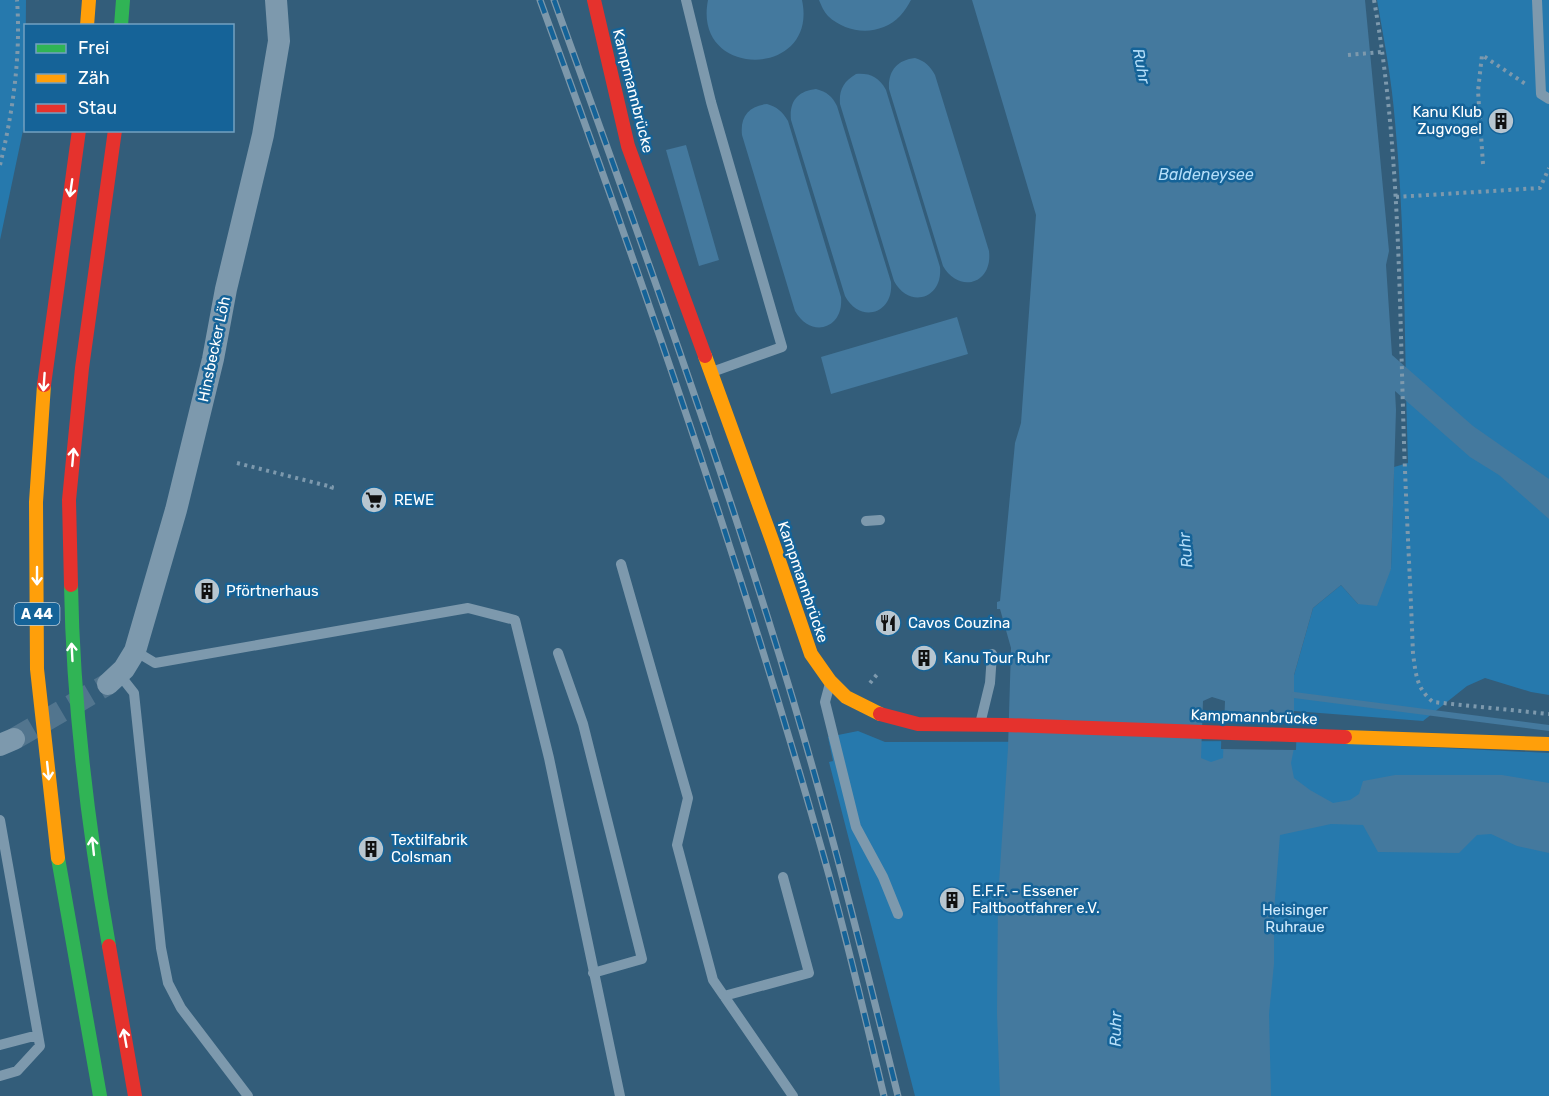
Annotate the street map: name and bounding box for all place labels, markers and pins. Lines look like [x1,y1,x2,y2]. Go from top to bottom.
place label: Kanu Klub Zugvogel [1412,103,1482,138]
building icon: Kanu Klub Zugvogel [1486,106,1516,136]
supermarket icon: REWE [359,485,389,515]
place label: REWE [394,491,434,509]
building icon: Pförtnerhaus [192,576,222,606]
place label: Pförtnerhaus [226,582,319,600]
restaurant icon: Cavos Couzina [873,608,903,638]
place label: Cavos Couzina [908,614,1010,632]
building icon: Kanu Tour Ruhr [909,643,939,673]
place label: Kanu Tour Ruhr [944,649,1051,667]
place label: Textilfabrik Colsman [391,831,468,866]
building icon: Textilfabrik Colsman [356,834,386,864]
place label: E.F.F. - Essener Faltbootfahrer e.V. [972,882,1100,917]
building icon: E.F.F. - Essener Faltbootfahrer e.V. [937,885,967,915]

